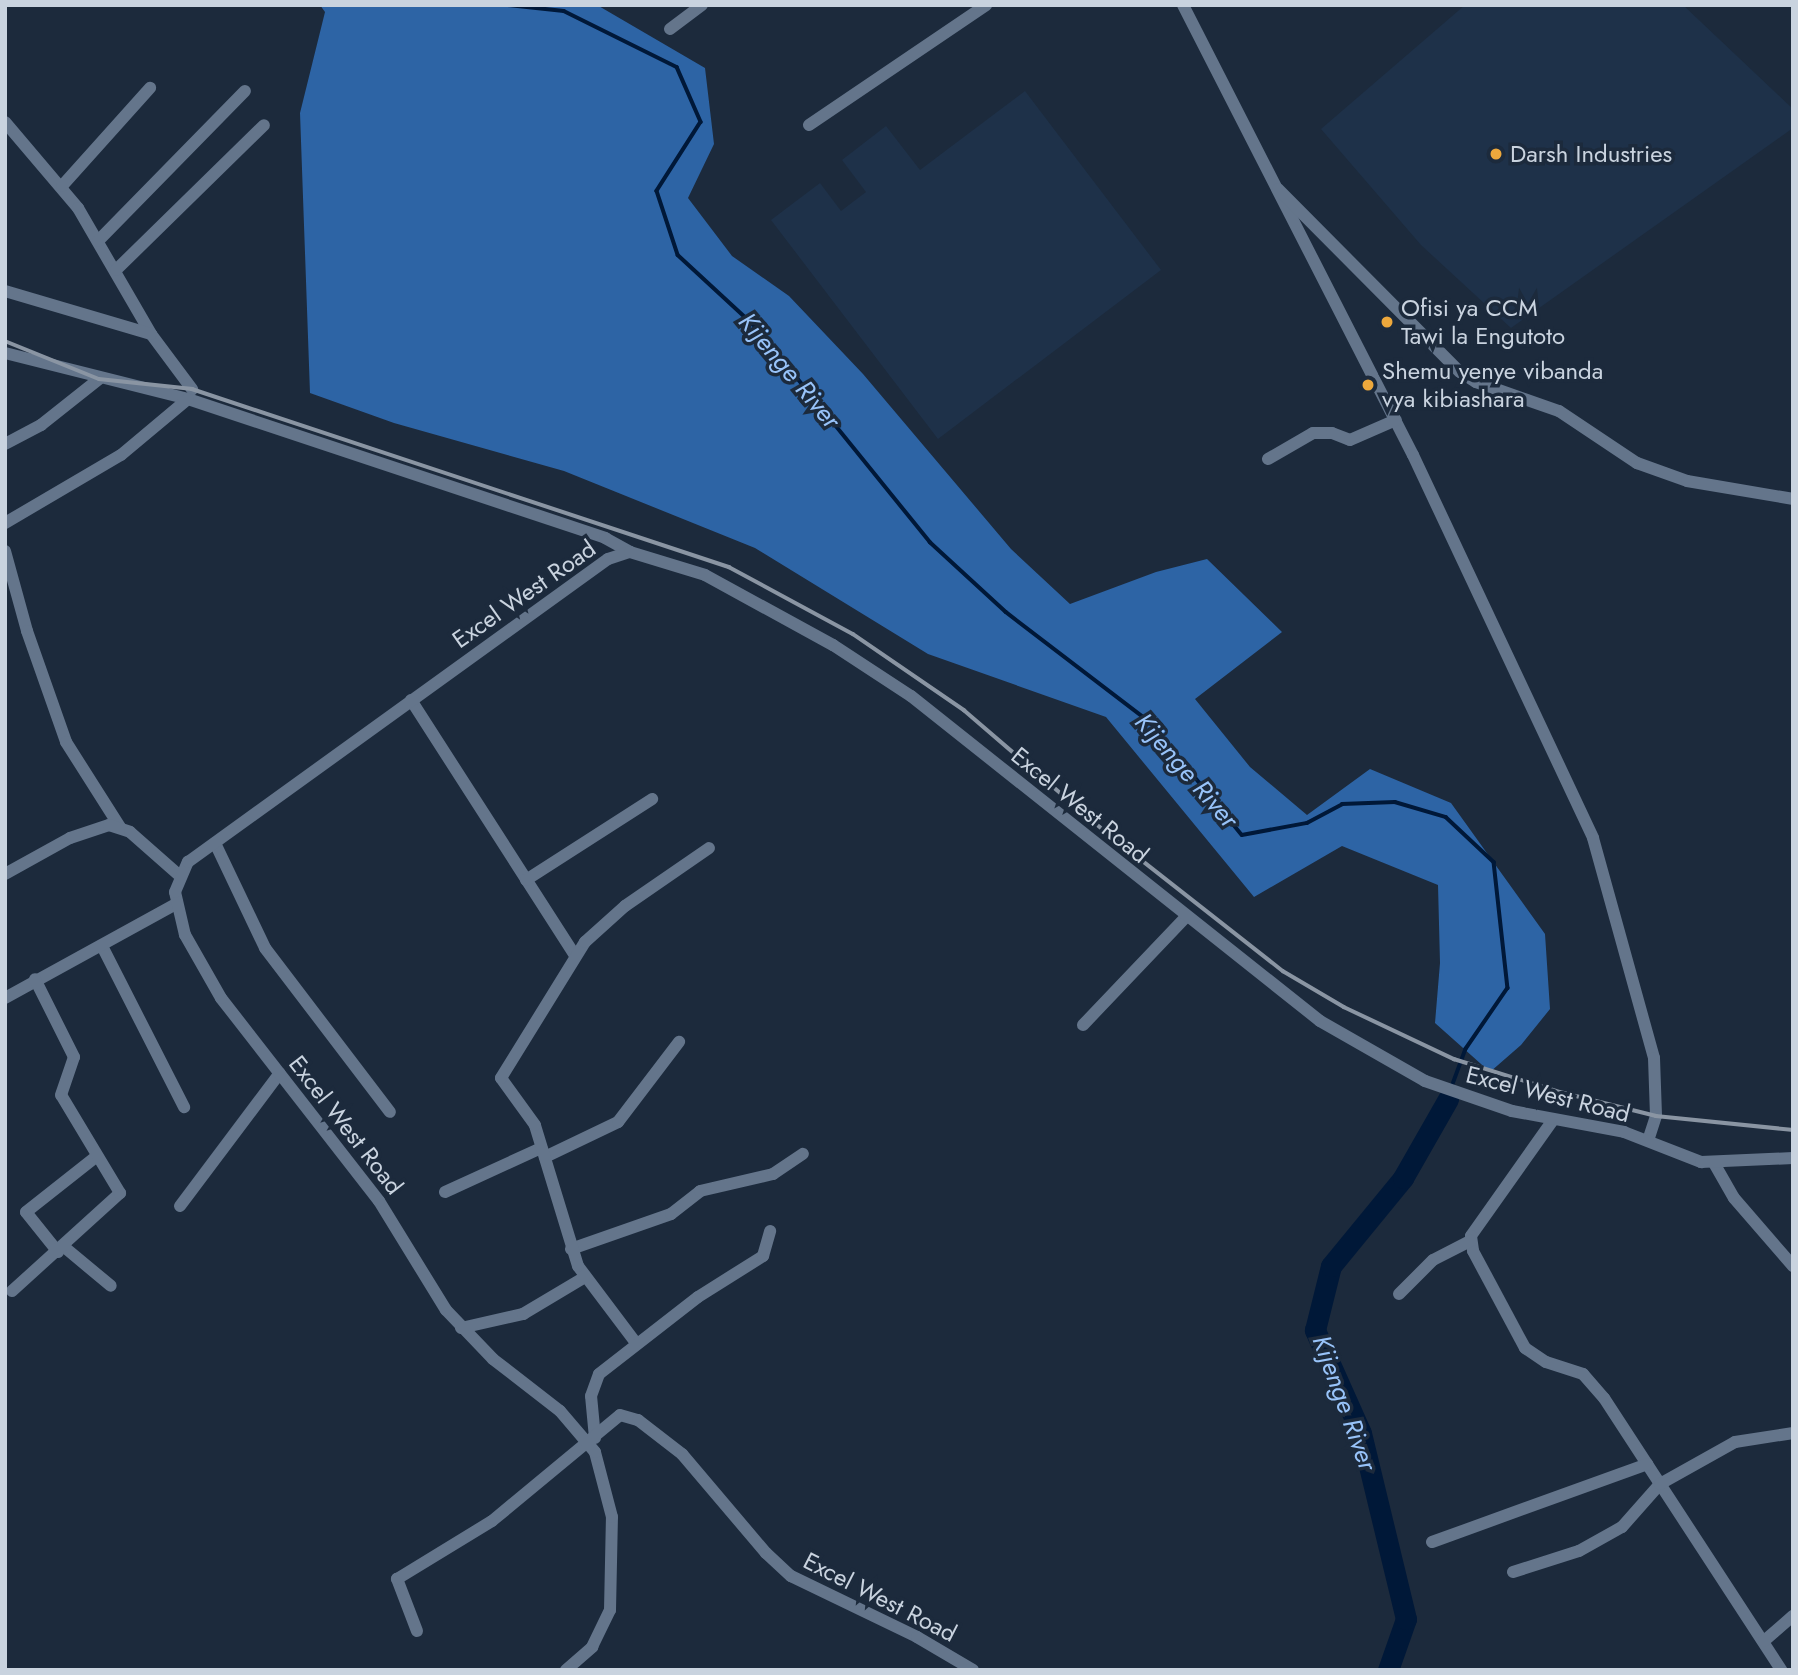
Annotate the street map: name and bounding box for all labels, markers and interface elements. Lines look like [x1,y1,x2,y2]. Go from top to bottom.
place label: Darsh Industries [1510,140,1672,168]
marker: Darsh Industries [1488,146,1504,162]
place label: Ofisi ya CCM Tawi la Engutoto [1401,294,1565,350]
water label: Kijenge River [732,307,846,435]
marker: Ofisi ya CCM Tawi la Engutoto [1379,314,1395,330]
place label: Shemu yenye vibanda vya kibiashara [1382,357,1603,413]
marker: Shemu yenye vibanda vya kibiashara [1360,377,1376,393]
street label: Excel West Road [447,534,601,654]
water label: Kijenge River [1128,707,1244,835]
street label: Excel West Road [1006,741,1154,869]
street label: Excel West Road [283,1050,409,1200]
street label: Excel West Road [1463,1060,1633,1128]
water label: Kijenge River [1305,1331,1383,1475]
street label: Excel West Road [799,1546,961,1648]

